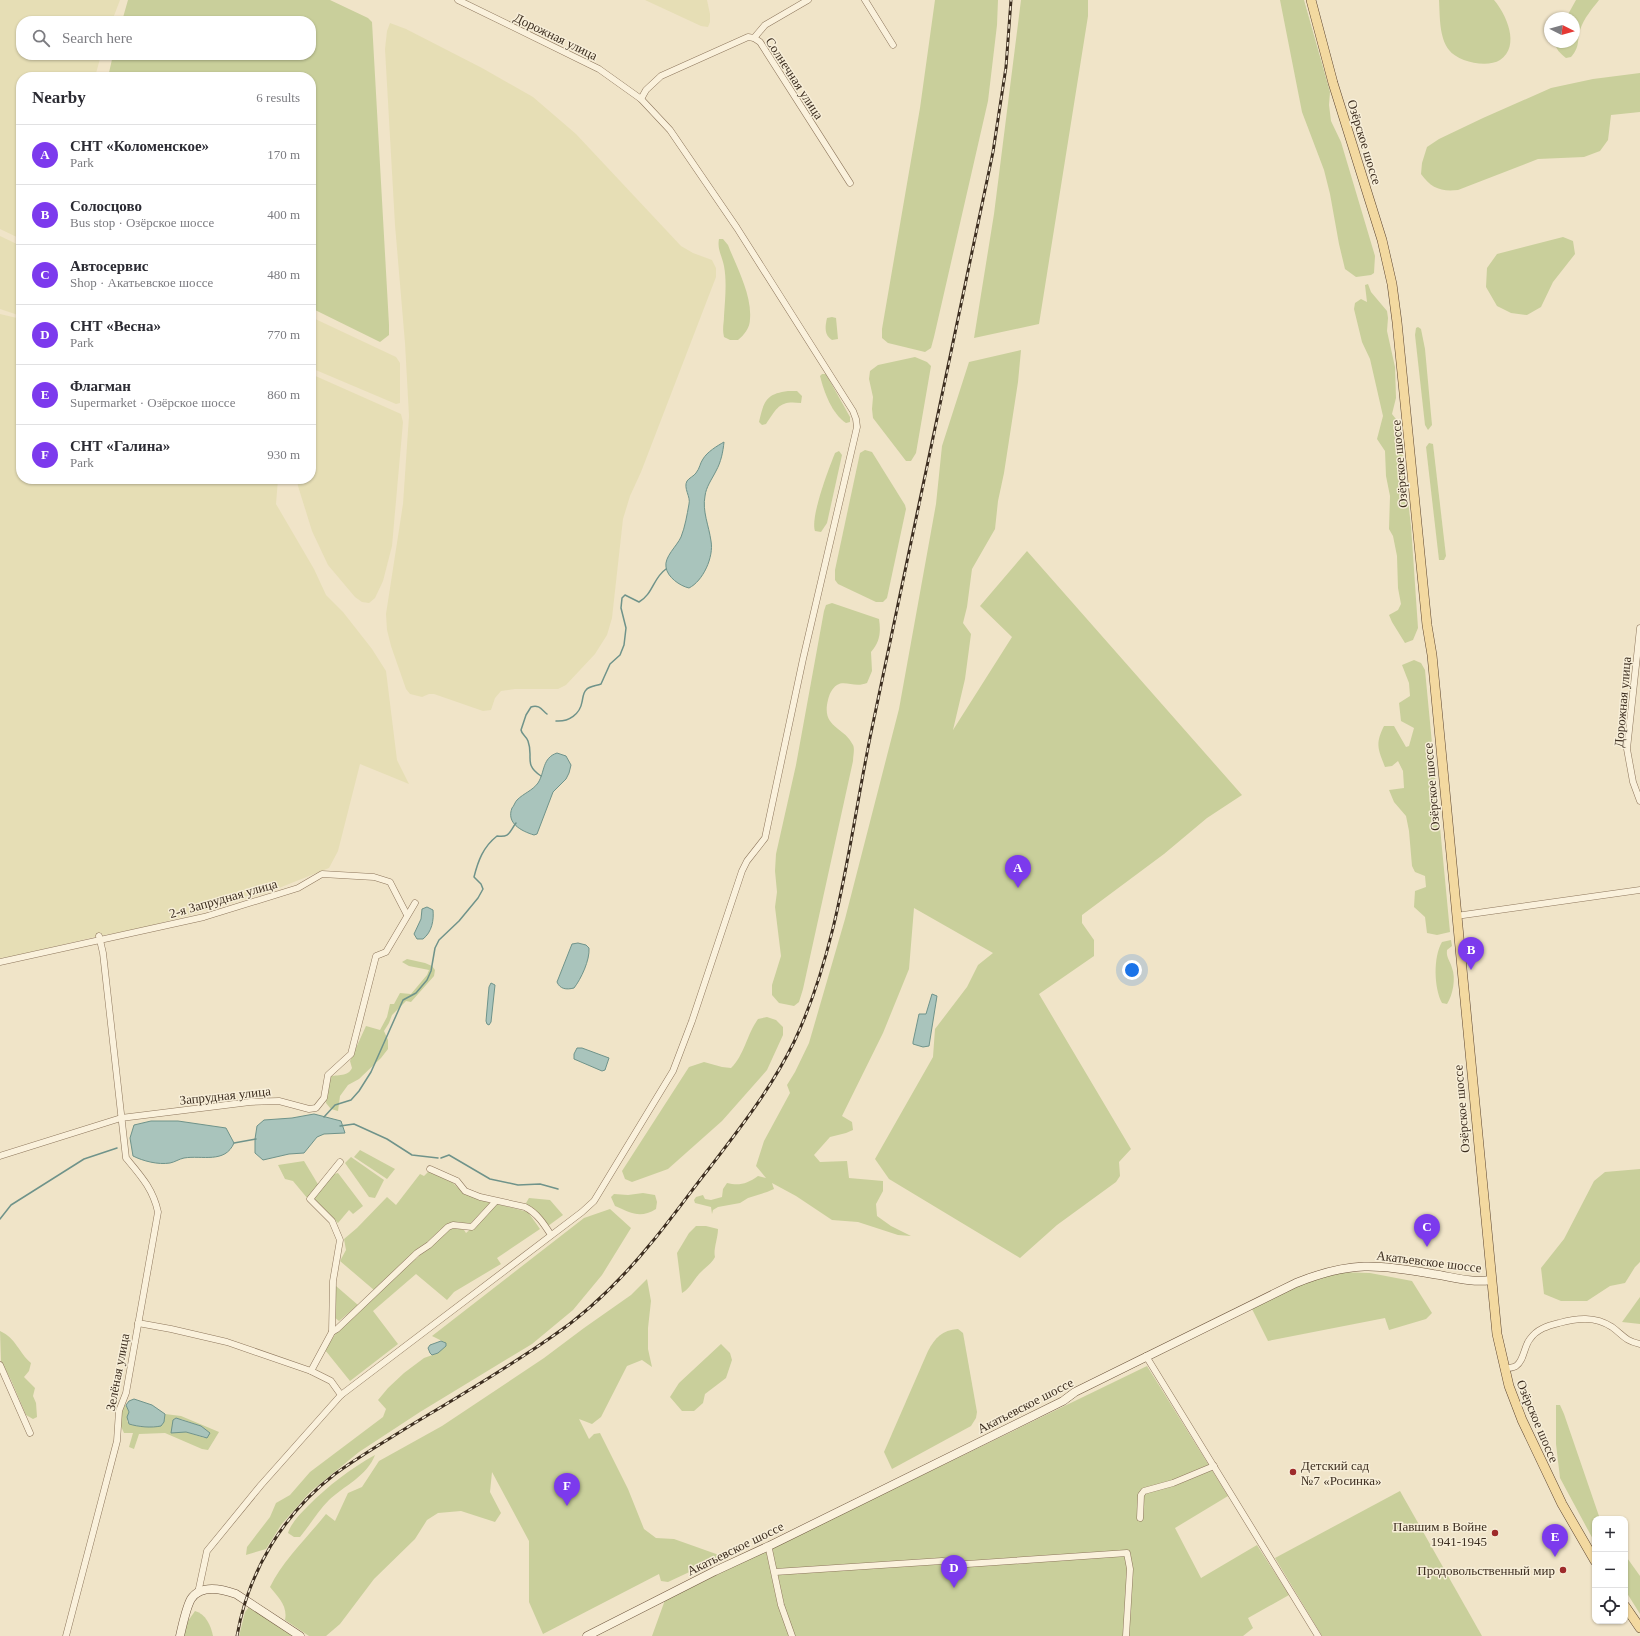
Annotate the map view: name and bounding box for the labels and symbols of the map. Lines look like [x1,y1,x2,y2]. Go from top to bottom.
street label: Дорожная улица [512,10,600,63]
north arrow [1544,12,1580,48]
street label: Солнечная улица [763,35,827,122]
street label: Озёрское шоссе [1344,98,1385,187]
street label: Озёрское шоссе [1388,419,1411,509]
street label: Дорожная улица [1611,656,1634,748]
street label: Озёрское шоссе [1420,742,1443,832]
pin: A [1005,855,1031,888]
street label: 2-я Запрудная улица [167,876,279,921]
pin: B [1458,937,1484,970]
your location [1122,960,1142,980]
street label: Озёрское шоссе [1450,1064,1473,1154]
street label: Запрудная улица [179,1083,272,1108]
pin: C [1414,1214,1440,1247]
street label: Акатьевское шоссе [1376,1248,1483,1275]
street label: Зелёная улица [103,1332,132,1412]
street label: Акатьевское шоссе [975,1375,1076,1436]
street label: Озёрское шоссе [1513,1378,1562,1465]
place label: Детский сад №7 «Росинка» [1301,1458,1381,1488]
marker: Детский сад №7 «Росинка» [1288,1467,1298,1477]
pin: F [554,1473,580,1506]
street label: Акатьевское шоссе [684,1518,786,1578]
place label: Павшим в Войне 1941-1945 [1393,1519,1487,1549]
pin: E [1542,1524,1568,1557]
marker: Павшим в Войне 1941-1945 [1490,1528,1500,1538]
pin: D [941,1555,967,1588]
place label: Продовольственный мир [1417,1563,1555,1578]
marker: Продовольственный мир [1558,1565,1568,1575]

